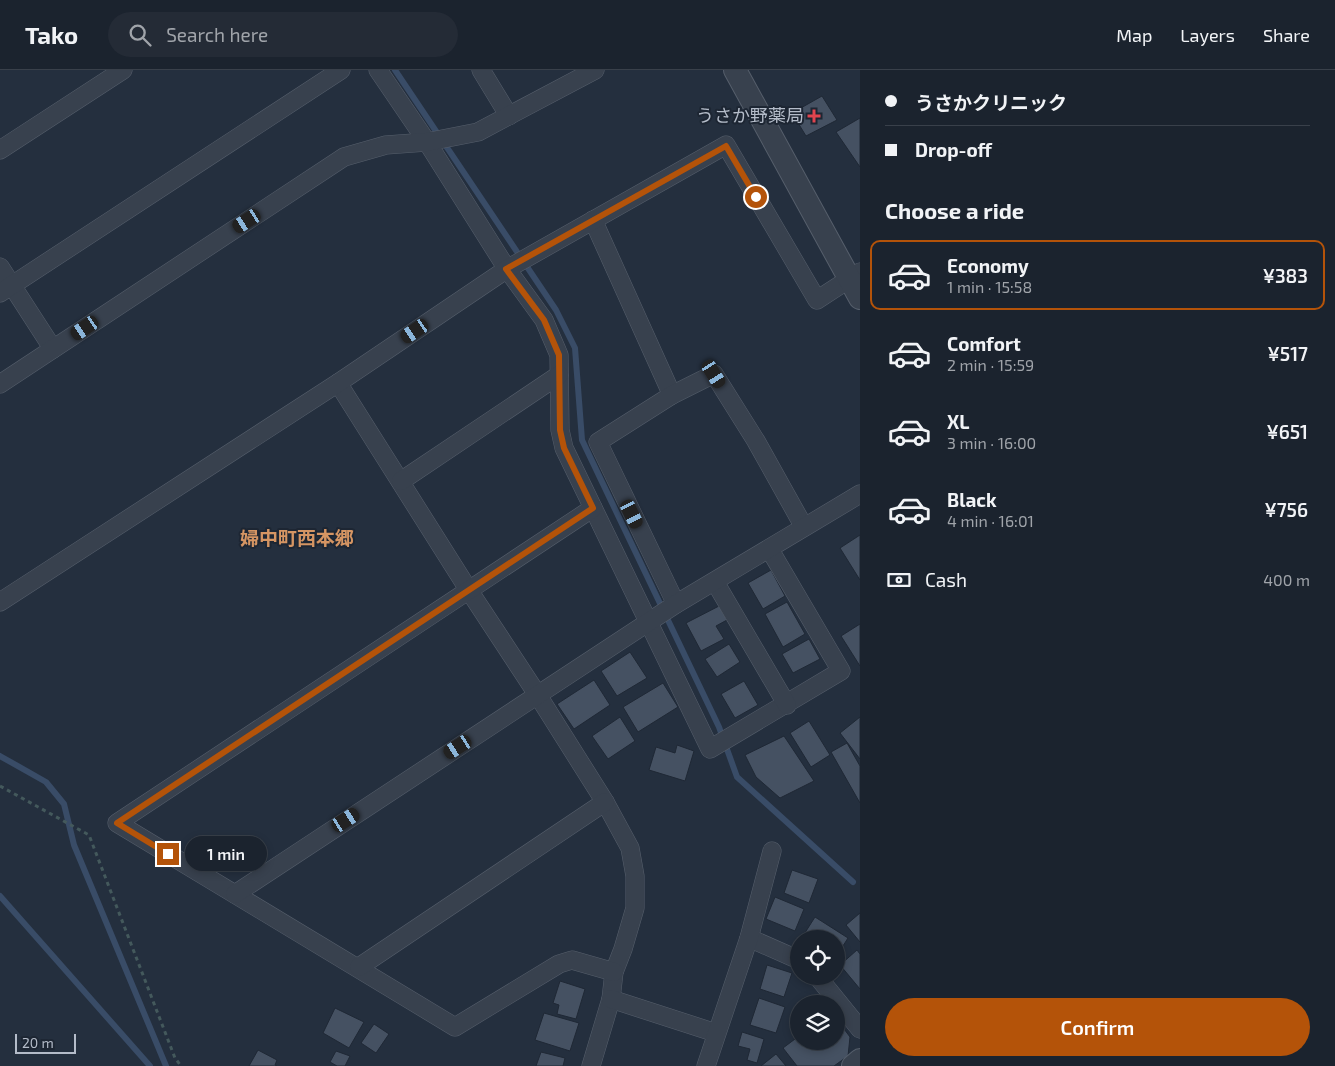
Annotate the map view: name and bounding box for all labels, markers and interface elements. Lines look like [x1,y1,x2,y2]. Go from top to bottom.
search box [108,12,458,57]
text: Tako [25,20,78,49]
icon: search [126,21,154,49]
text: Search here [166,23,268,46]
text: Map [1116,24,1152,46]
text: Layers [1180,24,1235,46]
text: Share [1263,24,1310,46]
text: うさかクリニック [915,91,1067,114]
place label: うさか野薬局 [696,104,804,126]
marker: うさか野薬局 [808,110,820,122]
text: Drop-off [915,138,992,161]
route start [745,186,767,208]
text: Choose a ride [885,197,1024,223]
car [230,207,263,235]
icon: car [887,253,932,298]
text: Economy [947,254,1029,277]
text: ¥383 [1263,264,1308,287]
text: 1 min · 15:58 [947,277,1032,296]
car [68,313,101,343]
car [398,316,431,346]
icon: car [887,331,932,376]
text: Comfort [947,332,1021,355]
text: ¥517 [1268,342,1308,365]
text: 2 min · 15:59 [947,355,1034,374]
car [699,357,728,391]
icon: car [887,409,932,454]
text: XL [947,410,969,433]
text: ¥651 [1266,420,1308,443]
text: 3 min · 16:00 [947,433,1036,452]
icon: car [887,487,932,532]
text: Black [947,488,997,511]
car [618,497,645,531]
text: ¥756 [1264,498,1308,521]
text: 4 min · 16:01 [947,511,1034,530]
district label: 婦中町西本郷 [240,526,354,549]
icon: cash [885,566,913,594]
text: Cash [925,568,967,591]
text: 400 m [1263,570,1310,589]
car [441,733,474,761]
car [329,806,362,834]
callout: 1 min [186,836,268,872]
route end [157,843,179,865]
text: 1 min [207,844,245,863]
map controls [790,930,845,1050]
button: locate [790,930,845,985]
button: layers [790,995,845,1050]
button: Confirm [885,998,1310,1056]
scale bar [15,1031,76,1054]
text: 20 m [22,1034,54,1051]

